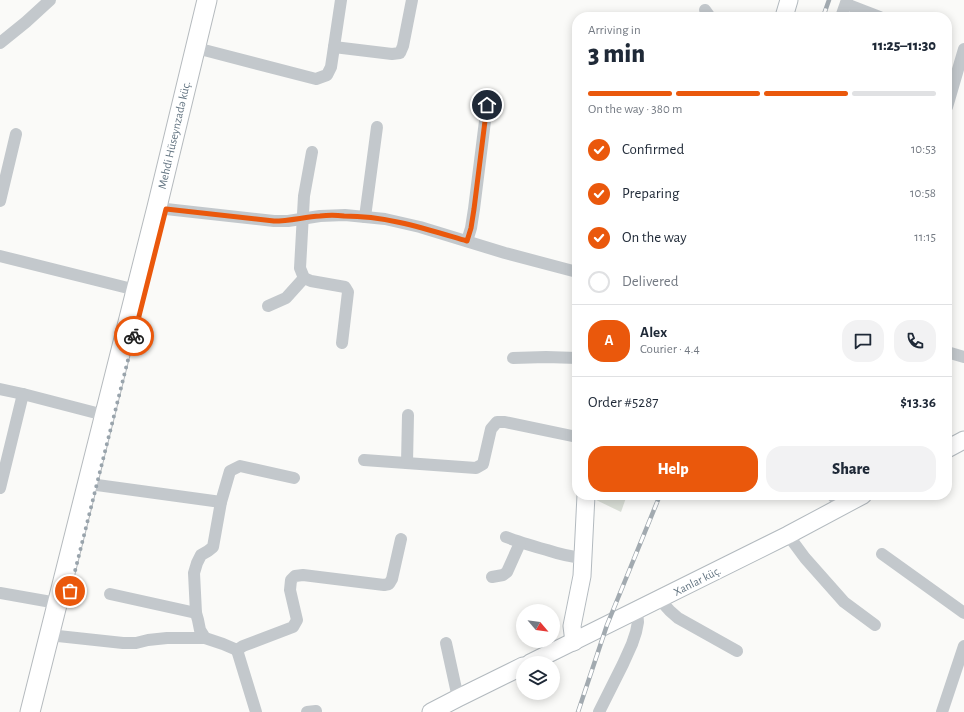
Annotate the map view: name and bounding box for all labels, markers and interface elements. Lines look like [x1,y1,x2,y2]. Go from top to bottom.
text: Arriving in [588,24,641,37]
text: 11:25–11:30 [872,38,936,53]
text: 3 min [588,41,645,67]
street label: Mehdi Hüseynzadə küç. [156,80,193,190]
pin [470,88,504,122]
icon: home [476,94,498,116]
text: On the way · 380 m [588,103,682,116]
icon: check [588,139,610,161]
text: Confirmed [622,142,684,157]
text: 10:53 [911,143,936,156]
icon: check [588,183,610,205]
text: Preparing [622,186,679,201]
text: 10:58 [910,187,936,200]
icon: check [588,227,610,249]
text: On the way [622,230,687,245]
text: 11:15 [914,231,936,244]
text: Delivered [622,274,679,289]
courier [114,316,154,356]
button: chat [842,320,884,362]
button: phone [894,320,936,362]
icon: bike [123,325,145,347]
text: Alex [640,325,667,340]
text: A [604,333,614,348]
text: Courier · 4.4 [640,343,700,356]
text: Order #5287 [588,395,659,410]
text: $13.36 [900,395,936,410]
button: Help [588,446,758,492]
button: Share [766,446,936,492]
street label: Xanlar küç. [671,564,723,598]
pin [53,574,87,608]
icon: bag [59,580,81,602]
north arrow [516,604,560,648]
map controls [516,604,560,700]
button: layers [516,656,560,700]

